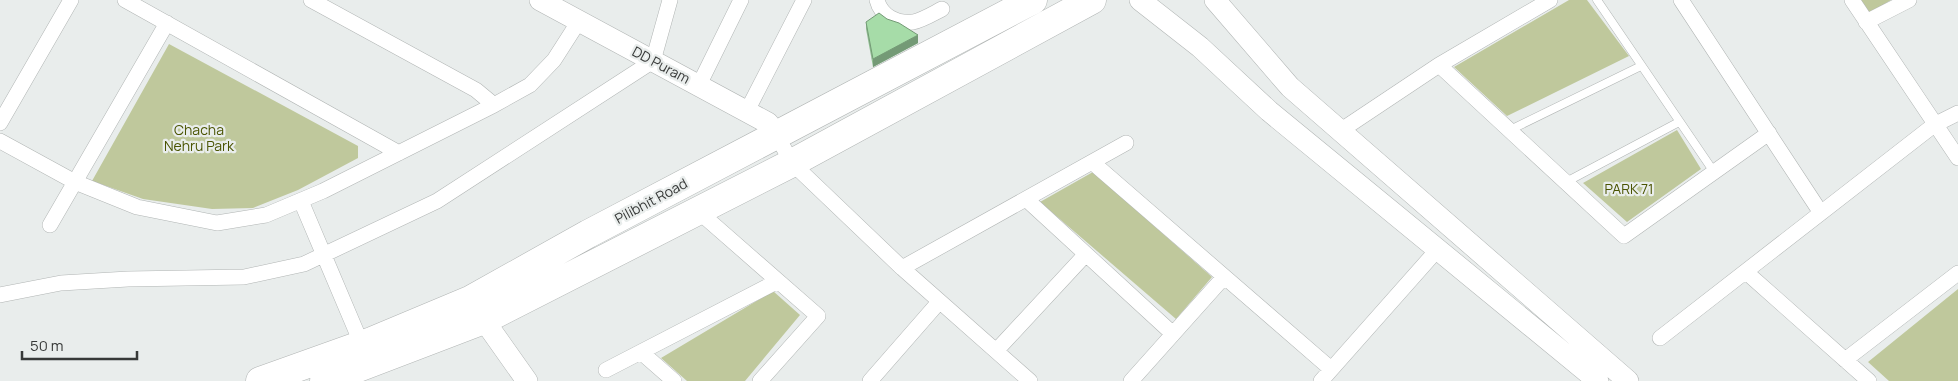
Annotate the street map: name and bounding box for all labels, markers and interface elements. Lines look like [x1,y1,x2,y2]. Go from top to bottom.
street label: DD Puram [629,41,694,88]
park label: Chacha Nehru Park [164,120,235,155]
street label: Pilibhit Road [611,173,690,228]
park label: PARK 71 [1605,179,1653,198]
scale bar [22,328,138,360]
text: 50 m [30,335,64,356]

